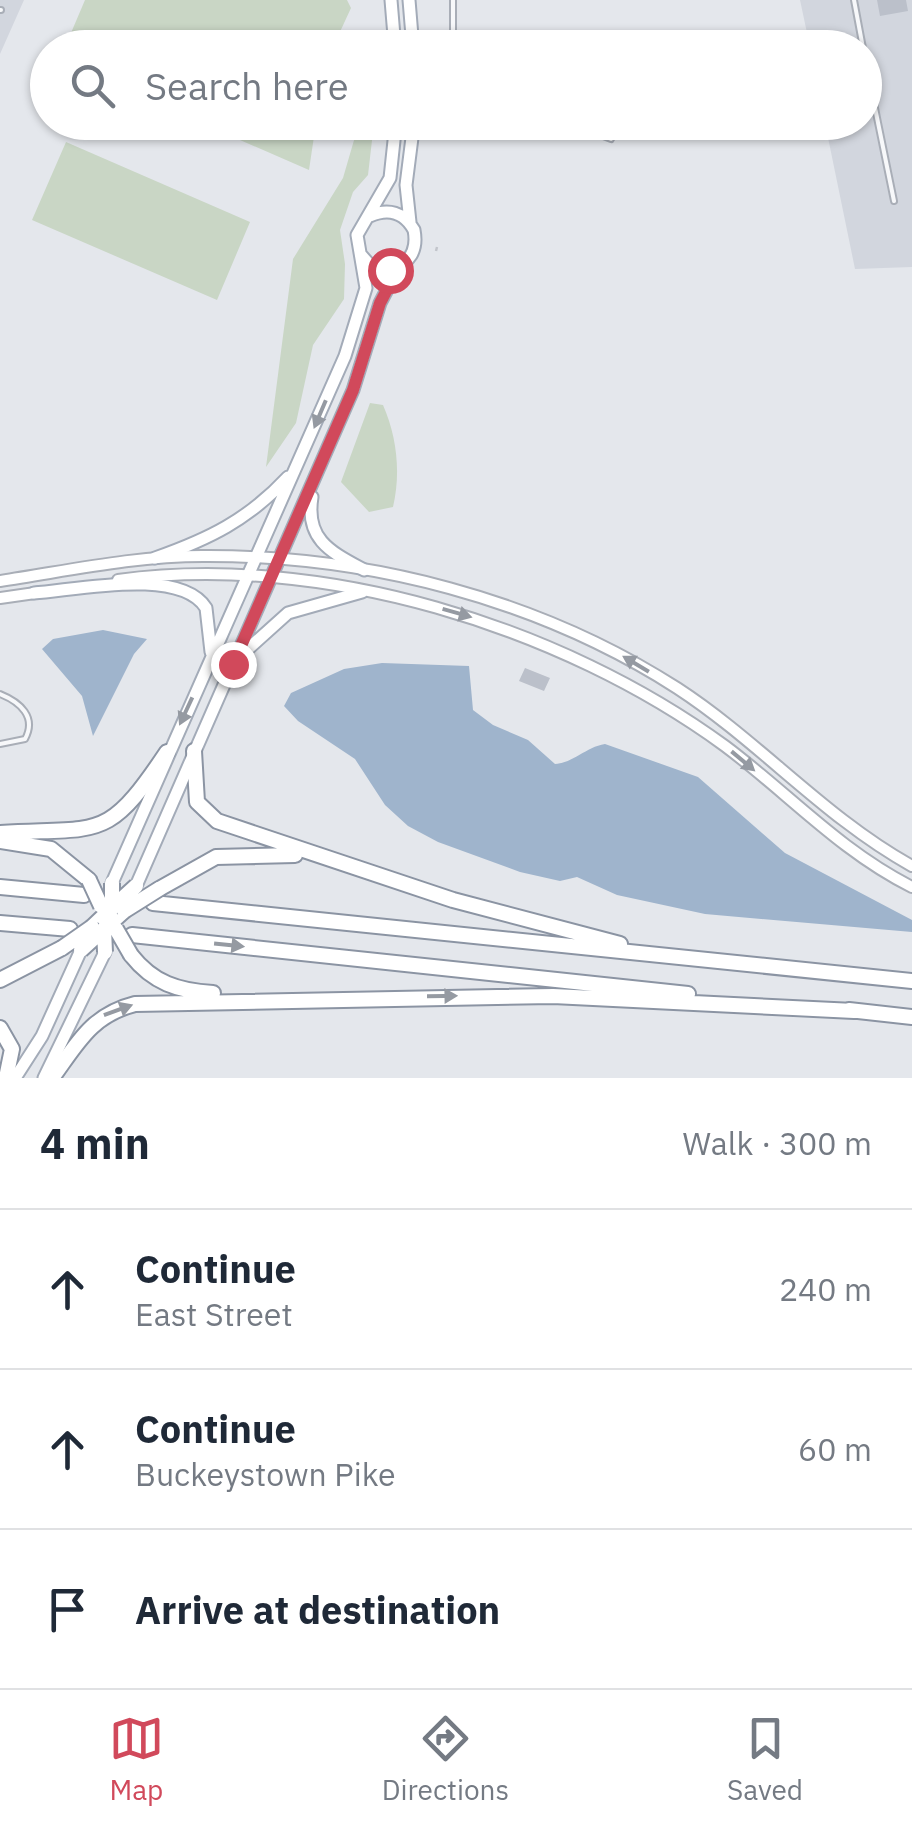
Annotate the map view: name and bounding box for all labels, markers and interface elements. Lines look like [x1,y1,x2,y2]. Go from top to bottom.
search box [30,30,882,140]
icon: search [65,58,120,113]
text: Search here [145,61,349,110]
route start [368,248,414,294]
one-way arrow [312,399,328,429]
one-way arrow [442,606,472,621]
route end [211,642,257,688]
one-way arrow [622,656,650,673]
one-way arrow [178,697,195,726]
one-way arrow [731,750,756,771]
one-way arrow [214,937,245,953]
one-way arrow [426,988,458,1004]
one-way arrow [103,1002,133,1017]
text: 4 min [40,1116,150,1171]
text: Walk · 300 m [683,1122,872,1164]
text: Continue [135,1244,296,1293]
icon: ahead [40,1262,95,1317]
text: 240 m [779,1268,872,1310]
text: East Street [135,1293,293,1335]
text: Continue [135,1404,296,1453]
icon: ahead [40,1422,95,1477]
text: 60 m [798,1428,872,1470]
text: Buckeystown Pike [135,1453,396,1495]
icon: arrive [40,1582,95,1637]
text: Arrive at destination [135,1585,500,1634]
tab: Map [109,1711,164,1808]
tab: Directions [382,1711,509,1808]
tab: Saved [727,1711,803,1808]

